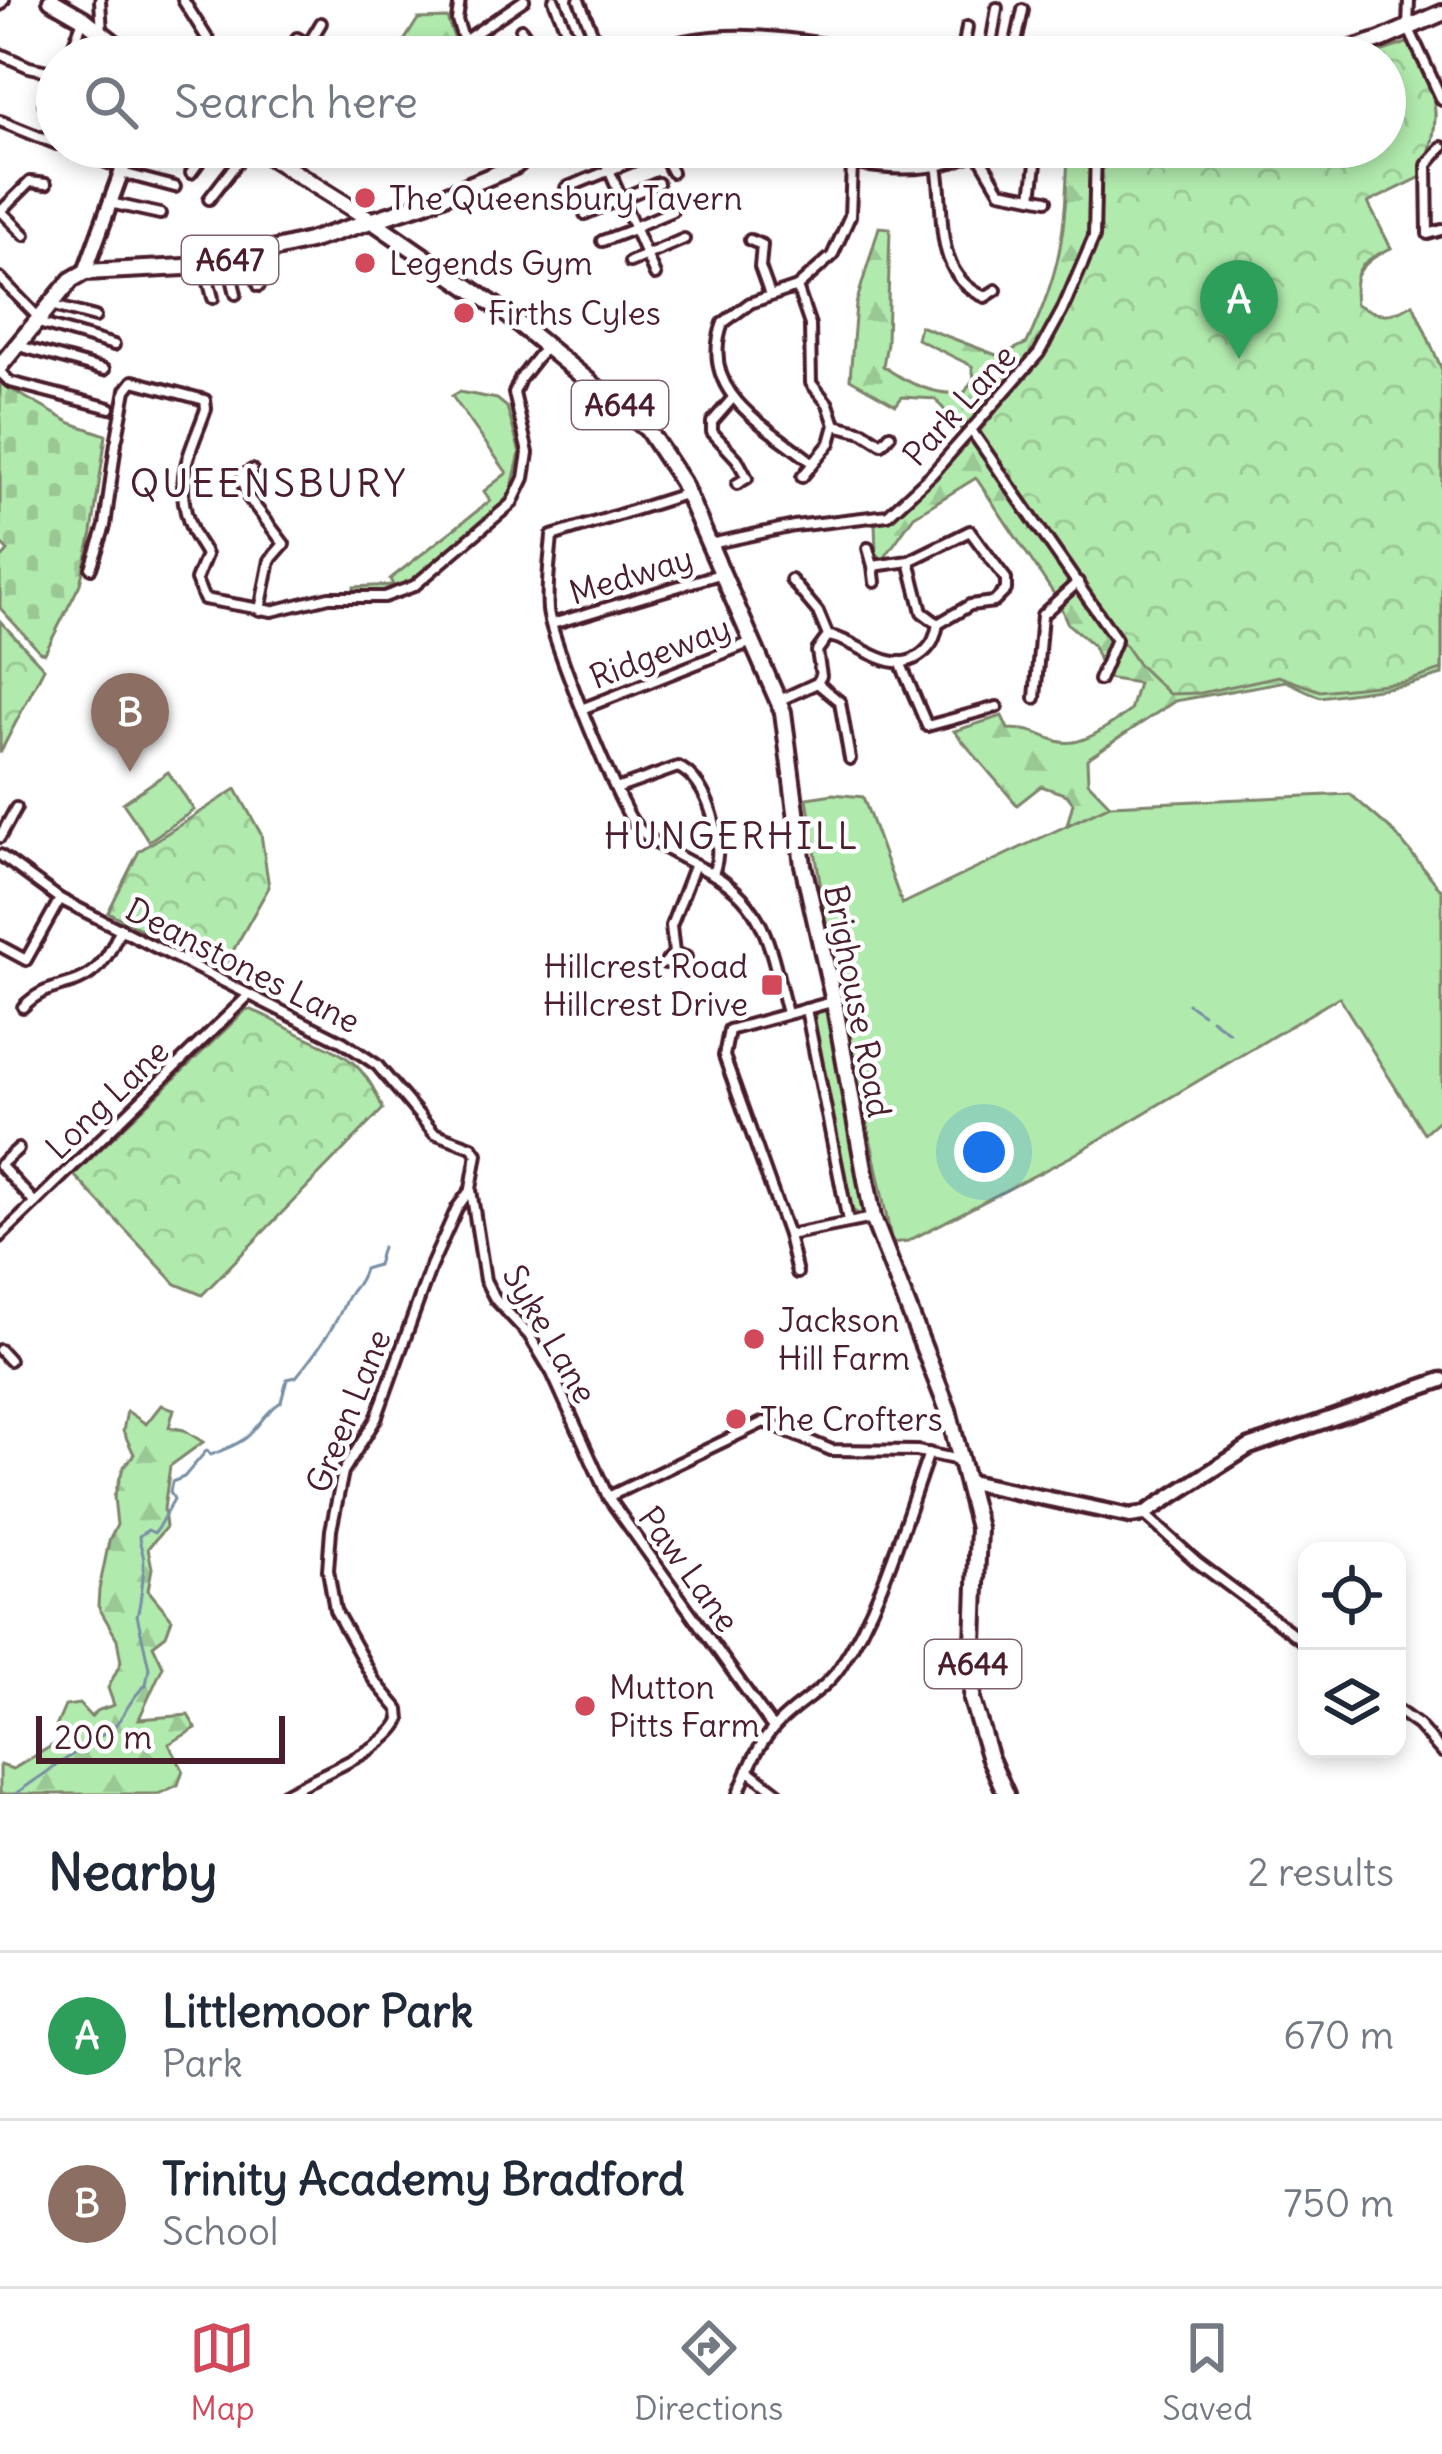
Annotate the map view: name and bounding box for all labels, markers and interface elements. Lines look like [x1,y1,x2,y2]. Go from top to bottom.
search box [36,36,1406,168]
icon: search [78,69,144,135]
text: Search here [174,74,418,130]
place label: The Queensbury Tavern [389,177,743,219]
marker: The Queensbury Tavern [352,185,378,211]
road number: A647 [182,236,278,284]
place label: Legends Gym [389,242,593,284]
marker: Legends Gym [352,250,378,276]
pin: A [1200,260,1278,359]
place label: Firths Cyles [488,292,661,334]
marker: Firths Cyles [451,300,477,326]
street label: Park Lane [893,335,1025,475]
road number: A644 [572,381,668,429]
district label: QUEENSBURY [130,459,408,508]
street label: Medway [564,536,698,614]
street label: Ridgeway [584,606,736,698]
pin: B [91,673,169,772]
district label: HUNGERHILL [604,814,860,859]
street label: Brighouse Road [815,881,901,1121]
street label: Deanstones Lane [119,888,367,1042]
place label: Hillcrest Road Hillcrest Drive [543,945,748,1025]
marker: Hillcrest Road Hillcrest Drive [759,972,785,998]
street label: Long Lane [37,1030,177,1168]
your location [954,1122,1014,1182]
street label: Syke Lane [494,1257,606,1411]
place label: Jackson Hill Farm [778,1299,910,1379]
street label: Green Lane [296,1323,400,1499]
marker: Jackson Hill Farm [741,1326,767,1352]
place label: The Crofters [760,1398,943,1440]
marker: The Crofters [723,1406,749,1432]
street label: Paw Lane [629,1498,749,1640]
map controls [1298,1542,1406,1758]
button: locate [1298,1542,1406,1650]
road number: A644 [925,1640,1021,1688]
button: layers [1298,1650,1406,1758]
place label: Mutton Pitts Farm [609,1666,760,1746]
marker: Mutton Pitts Farm [572,1693,598,1719]
scale bar [36,1710,285,1763]
text: 200 m [54,1716,152,1758]
text: Nearby [48,1840,217,1904]
text: 2 results [1247,1848,1394,1897]
text: Littlemoor Park [162,1983,473,2039]
text: A [74,2011,100,2060]
text: 670 m [1283,2011,1394,2060]
text: Park [162,2039,243,2088]
text: Trinity Academy Bradford [162,2151,685,2207]
text: B [74,2179,100,2228]
text: 750 m [1283,2179,1394,2228]
text: School [162,2207,279,2256]
tab: Map [189,2315,255,2429]
tab: Directions [634,2315,783,2429]
tab: Saved [1162,2315,1253,2429]

